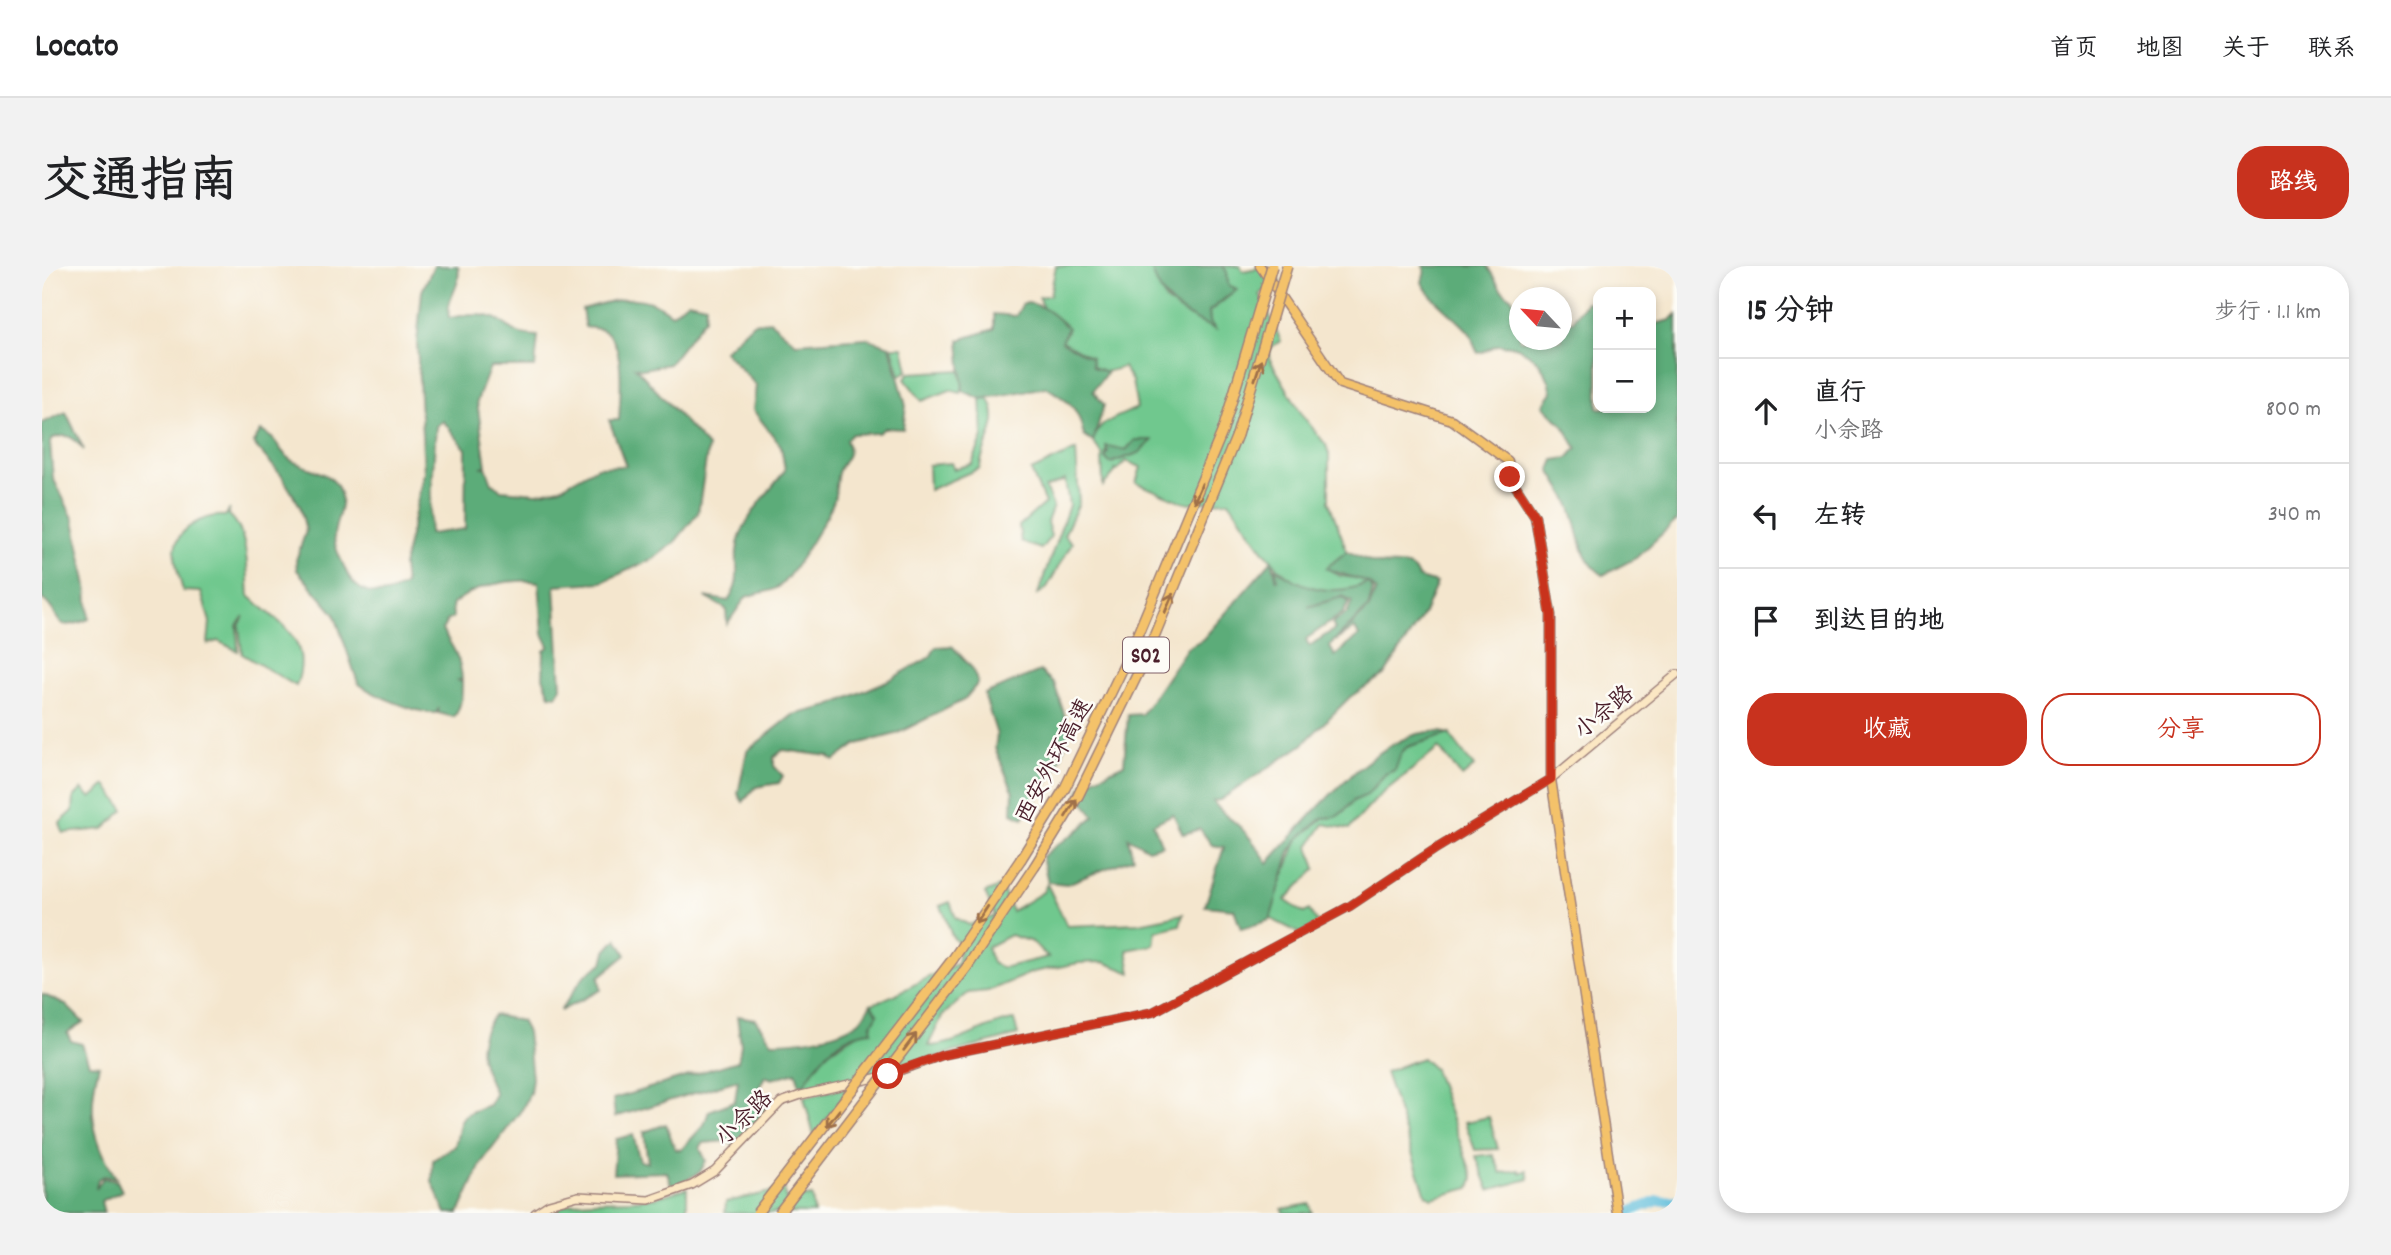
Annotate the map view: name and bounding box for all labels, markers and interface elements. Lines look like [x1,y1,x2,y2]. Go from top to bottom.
text: Locato [35,25,119,72]
text: 首页 [2050,33,2098,67]
text: 地图 [2136,33,2184,67]
text: 关于 [2222,33,2270,67]
text: 联系 [2308,33,2356,67]
button: 路线 [2237,146,2349,219]
text: 交通指南 [42,150,238,220]
north arrow [1509,287,1572,350]
map controls [1593,287,1656,413]
button: + [1593,287,1656,350]
text: 15 分钟 [1747,292,1834,335]
text: 步行 · 1.1 km [2215,297,2321,330]
button: − [1593,350,1656,413]
one-way arrow [1252,359,1265,381]
text: 直行 [1814,376,1866,413]
icon: ahead [1747,392,1785,430]
text: 800 m [2266,394,2321,427]
text: 小佘路 [1814,416,1883,449]
route end [1494,461,1525,492]
one-way arrow [1191,482,1204,504]
icon: left [1747,497,1785,535]
text: 左转 [1814,499,1866,536]
text: 340 m [2268,499,2321,532]
one-way arrow [1163,592,1176,614]
icon: arrive [1747,602,1785,640]
text: 到达目的地 [1814,604,1944,641]
road number: S02 [1123,638,1169,672]
street label: 小佘路 [1568,679,1642,748]
street label: 西安外环高速 [1009,693,1103,830]
button: 收藏 [1747,693,2027,766]
button: 分享 [2041,693,2321,766]
one-way arrow [1064,798,1078,818]
one-way arrow [975,905,990,924]
one-way arrow [903,1034,918,1052]
route start [872,1058,903,1089]
street label: 小佘路 [709,1084,782,1155]
one-way arrow [825,1108,840,1126]

